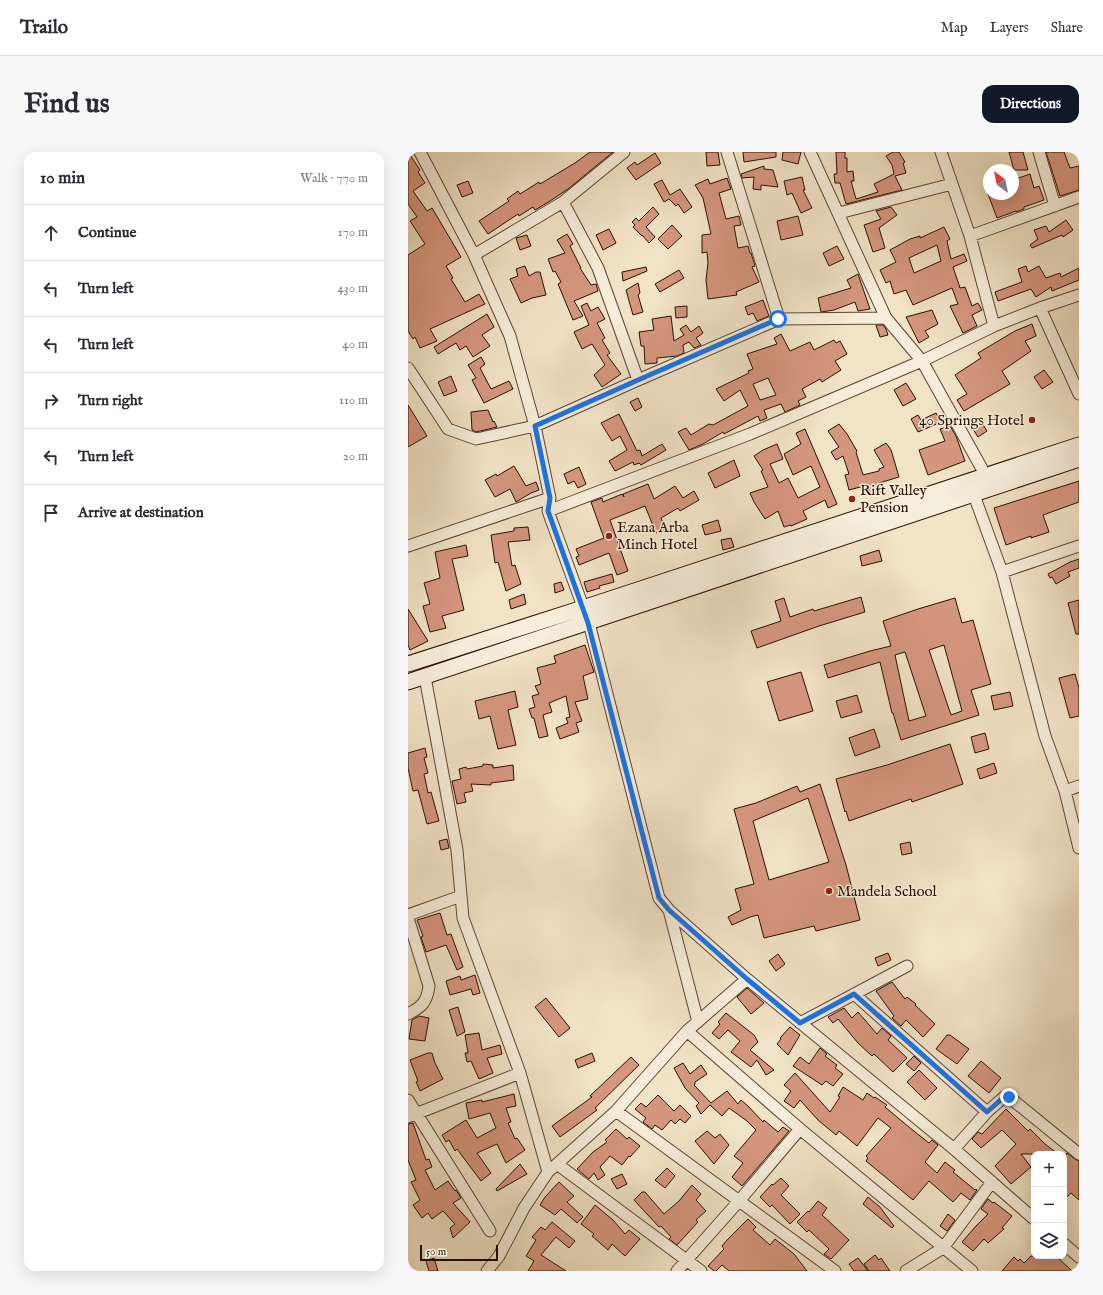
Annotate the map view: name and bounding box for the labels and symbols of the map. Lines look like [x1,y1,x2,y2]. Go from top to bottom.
north arrow [983,164,1019,200]
route start [769,310,787,328]
place label: 40 Springs Hotel [919,411,1025,430]
marker: 40 Springs Hotel [1027,415,1037,425]
place label: Rift Valley Pension [860,481,928,517]
marker: Rift Valley Pension [847,494,857,504]
place label: Ezana Arba Minch Hotel [617,518,699,554]
marker: Ezana Arba Minch Hotel [604,531,614,541]
place label: Mandela School [837,882,937,901]
marker: Mandela School [824,886,834,896]
route end [1000,1088,1018,1106]
scale bar [420,1243,498,1262]

